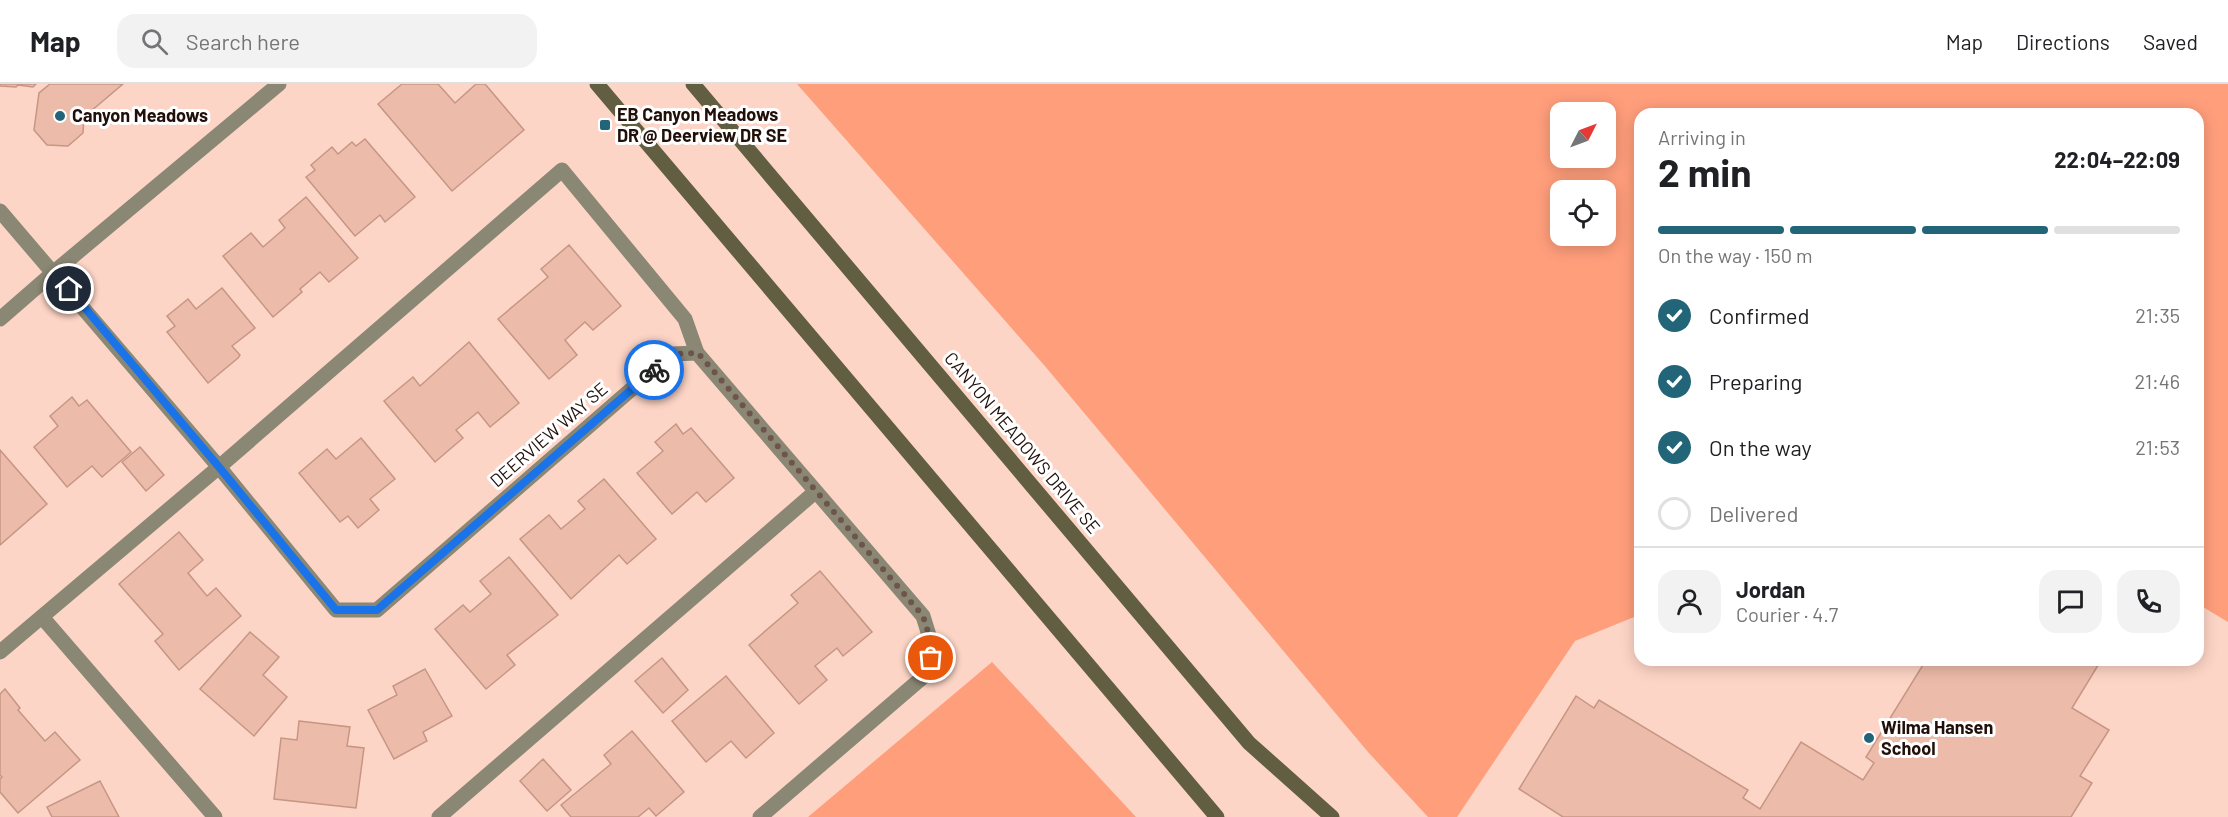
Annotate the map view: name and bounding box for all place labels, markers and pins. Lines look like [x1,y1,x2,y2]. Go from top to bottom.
place label: EB Canyon Meadows DR @ Deerview DR SE [617,103,787,146]
place label: Canyon Meadows [72,104,208,126]
marker: Canyon Meadows [53,109,67,123]
marker: EB Canyon Meadows DR @ Deerview DR SE [598,118,612,132]
pin [43,263,94,314]
pin [905,632,956,683]
place label: Wilma Hansen School [1881,716,1993,759]
marker: Wilma Hansen School [1862,731,1876,745]

